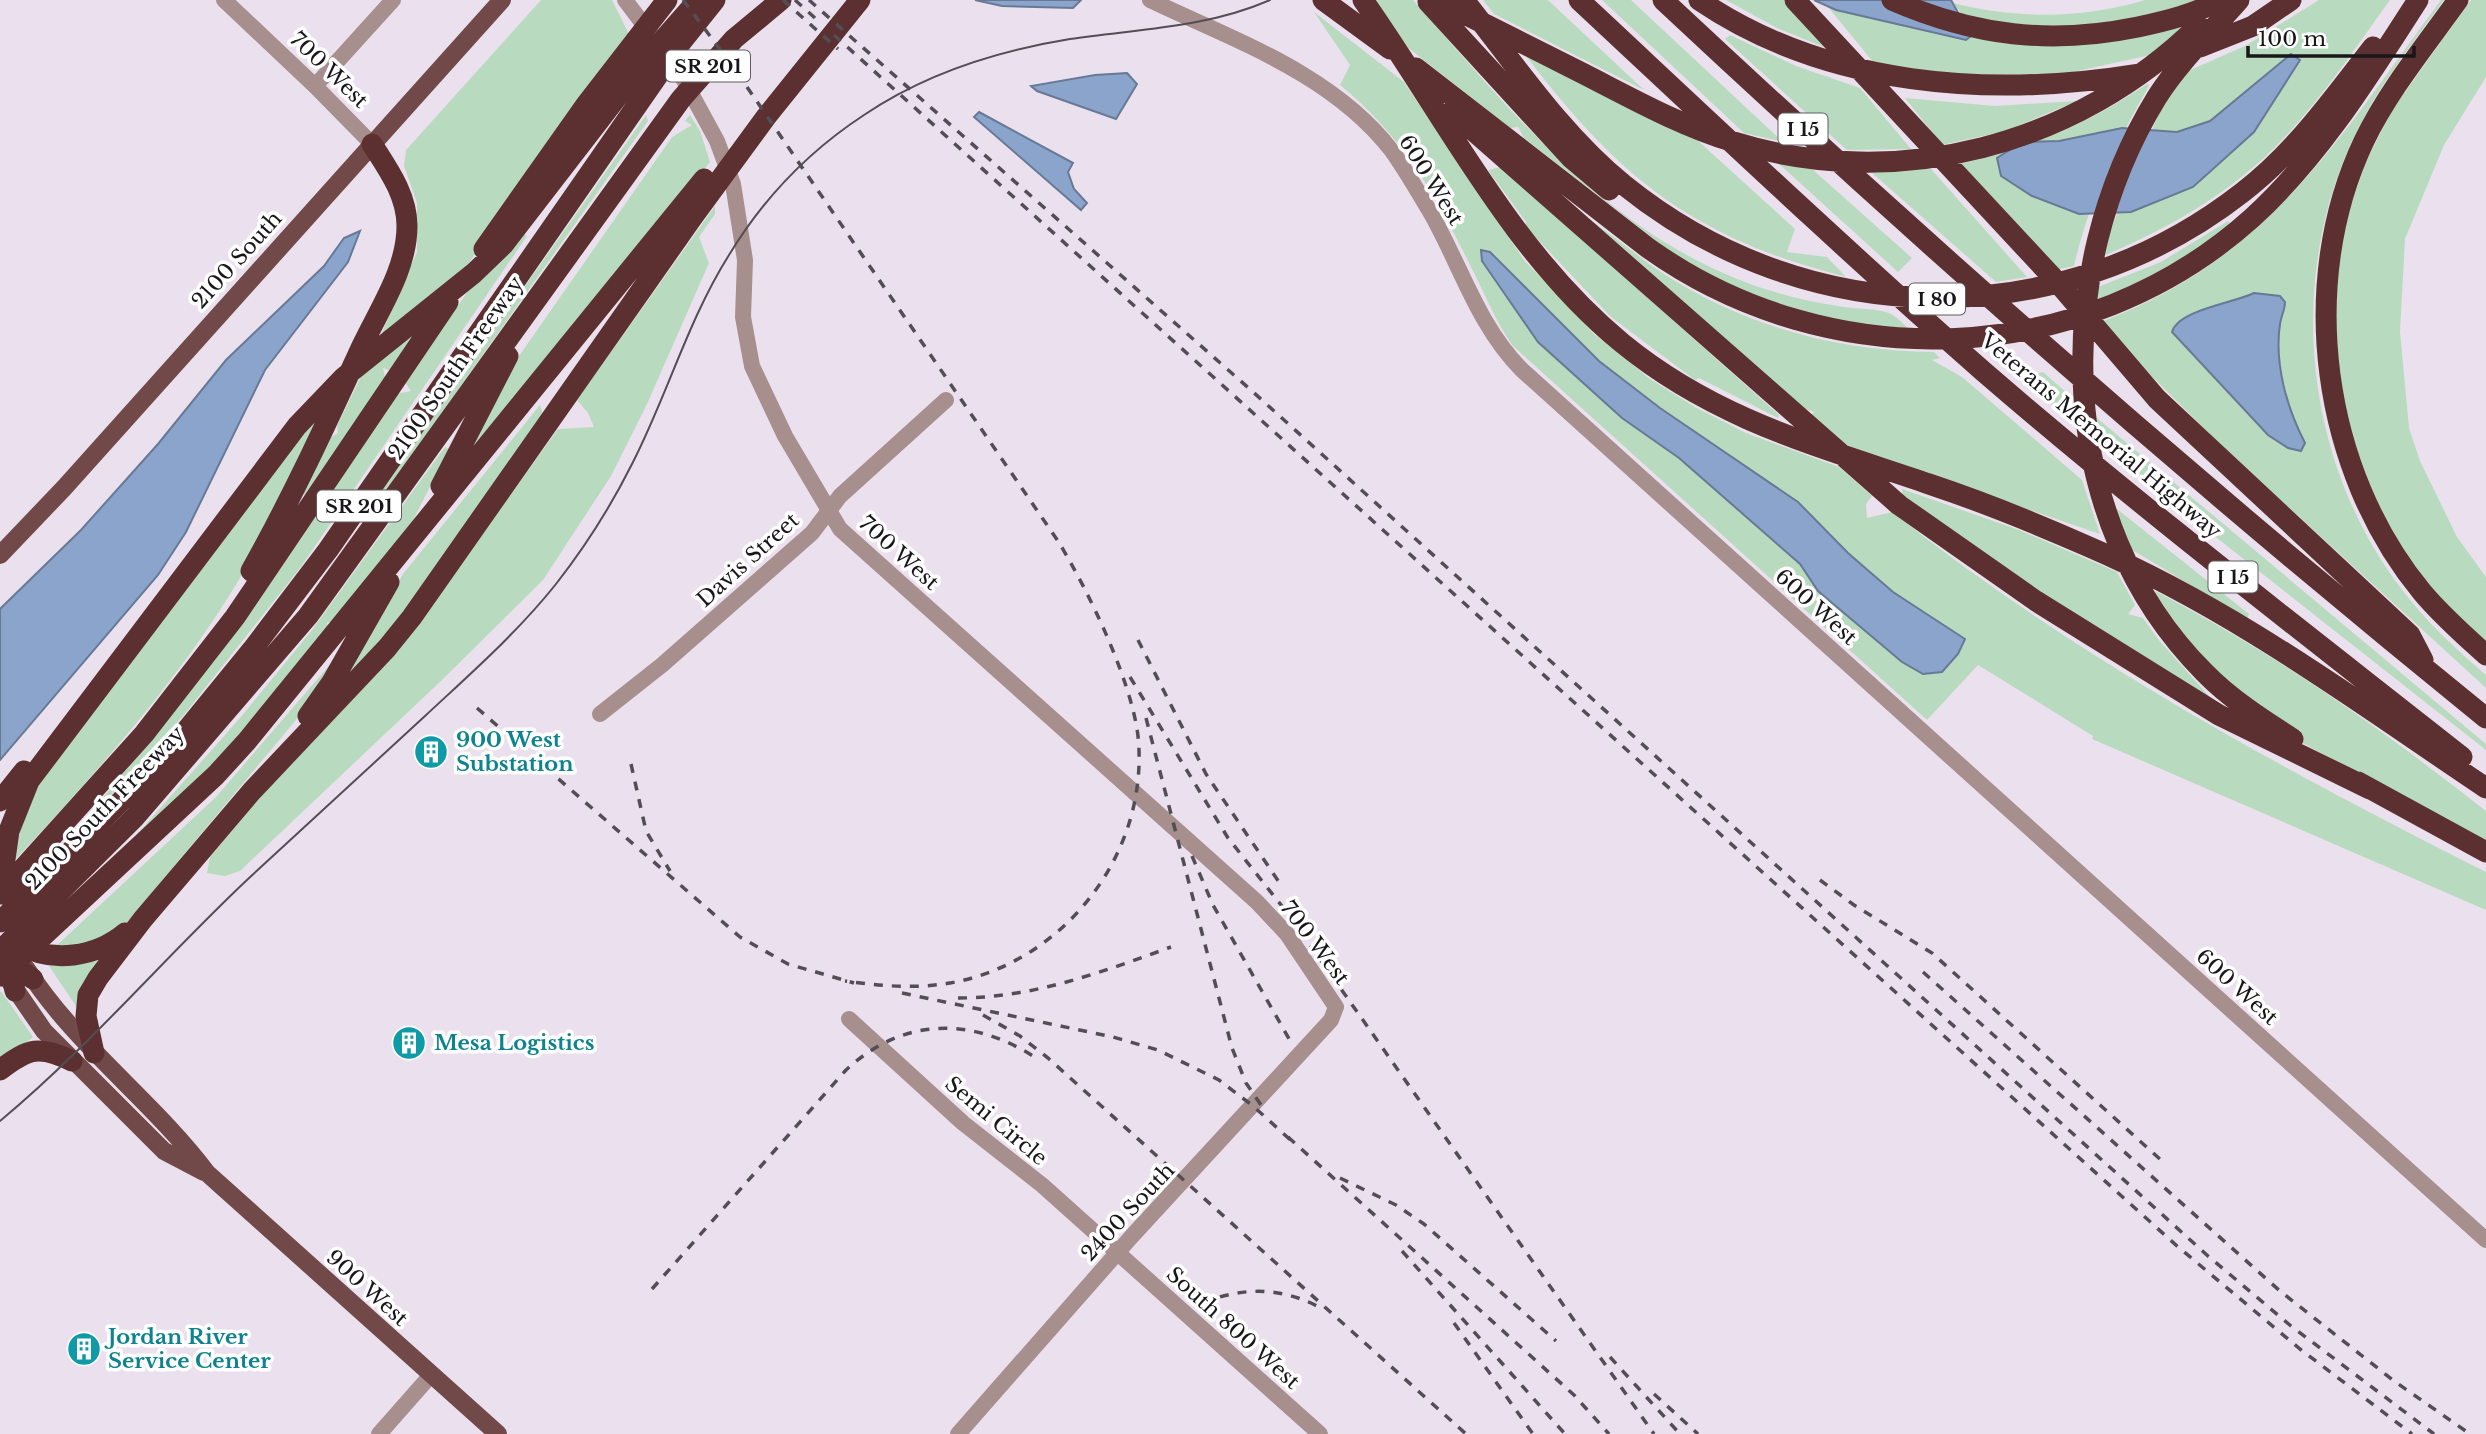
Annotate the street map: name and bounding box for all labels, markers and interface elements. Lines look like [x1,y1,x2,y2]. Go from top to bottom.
scale bar [2248,14,2414,58]
text: 100 m [2258,26,2326,52]
street label: 700 West [285,27,373,114]
road number: SR 201 [666,50,750,82]
road number: I 15 [1778,113,1828,144]
street label: 600 West [1393,130,1469,230]
street label: 2100 South [187,206,287,314]
street label: 2100 South Freeway [383,271,529,465]
road number: I 80 [1909,284,1965,314]
street label: Veterans Memorial Highway [1975,327,2227,545]
road number: SR 201 [317,491,401,522]
street label: Davis Street [692,507,804,613]
street label: 700 West [854,510,944,596]
road number: I 15 [2208,562,2258,592]
street label: 600 West [1770,563,1862,651]
street label: 2100 South Freeway [20,720,190,895]
place label: 900 West Substation [456,727,573,777]
building icon: 900 West Substation [412,733,450,771]
street label: 700 West [1275,896,1355,990]
street label: 600 West [2191,943,2283,1031]
building icon: Mesa Logistics [390,1024,428,1062]
place label: Mesa Logistics [434,1030,595,1056]
street label: Semi Circle [940,1071,1052,1171]
street label: 2400 South [1076,1157,1180,1267]
street label: 900 West [321,1244,413,1332]
street label: South 800 West [1161,1261,1305,1395]
place label: Jordan River Service Center [104,1324,271,1374]
building icon: Jordan River Service Center [65,1330,103,1368]

